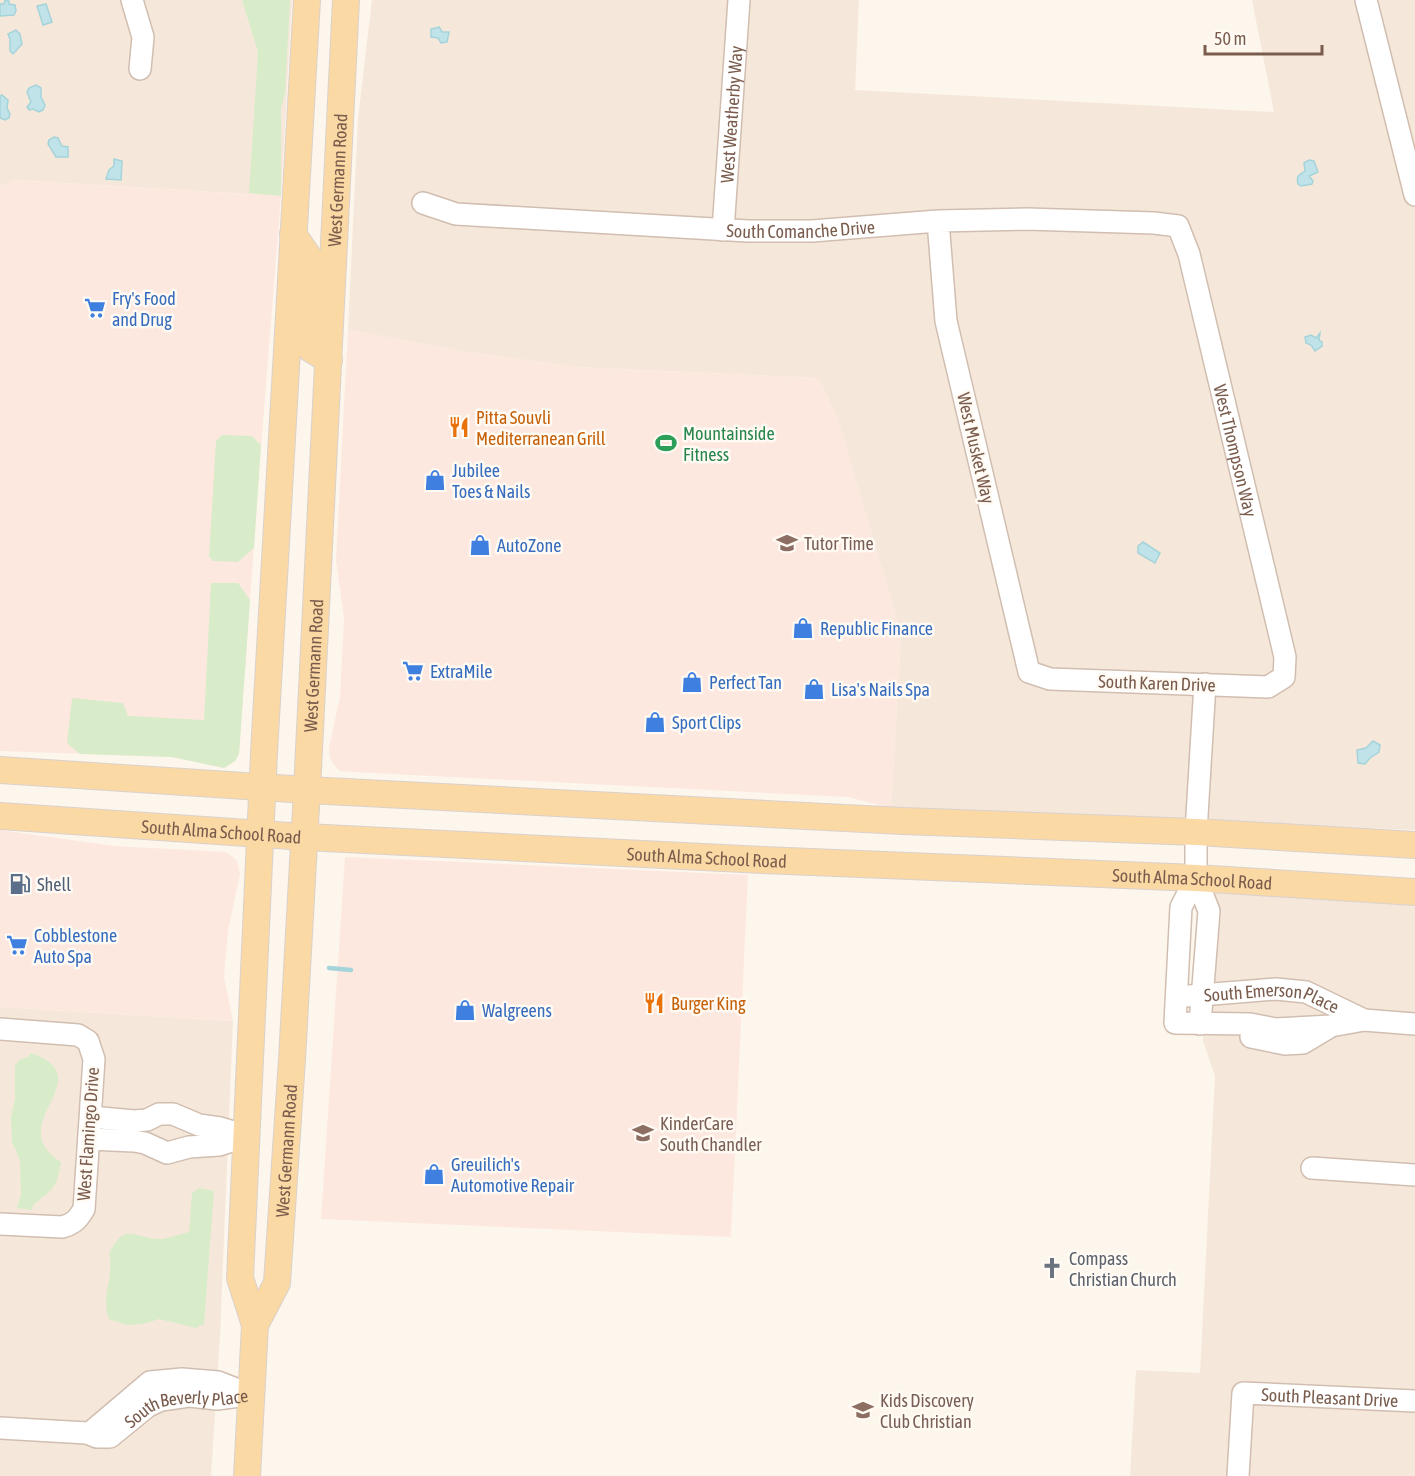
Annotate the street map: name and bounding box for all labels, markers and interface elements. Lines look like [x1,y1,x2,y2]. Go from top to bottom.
scale bar [1205,18,1322,56]
text: 50 m [1214,28,1246,49]
street label: West Weatherby Way [716,45,746,184]
street label: West Germann Road [323,113,351,247]
street label: South Comanche Drive [726,216,876,242]
place label: Fry's Food and Drug [112,288,176,330]
supermarket icon: Fry's Food and Drug [83,296,107,320]
street label: West Thompson Way [1210,382,1262,519]
street label: West Musket Way [953,390,999,506]
place label: Pitta Souvli Mediterranean Grill [476,407,606,449]
restaurant icon: Pitta Souvli Mediterranean Grill [447,415,471,439]
place label: Mountainside Fitness [683,423,775,465]
sports icon: Mountainside Fitness [654,431,678,455]
place label: Jubilee Toes & Nails [452,460,530,502]
shop icon: Jubilee Toes & Nails [423,468,447,492]
school or university icon: Tutor Time [775,531,799,555]
shop icon: AutoZone [468,533,492,557]
place label: Tutor Time [804,533,874,554]
place label: AutoZone [497,535,561,556]
street label: West Germann Road [299,598,327,733]
shop icon: Republic Finance [791,616,815,640]
place label: Republic Finance [820,618,933,639]
supermarket icon: ExtraMile [401,659,425,683]
place label: ExtraMile [430,661,492,682]
shop icon: Perfect Tan [680,670,704,694]
street label: South Karen Drive [1098,670,1216,696]
place label: Perfect Tan [709,672,782,693]
shop icon: Lisa's Nails Spa [802,677,826,701]
place label: Lisa's Nails Spa [831,679,930,700]
shop icon: Sport Clips [643,710,667,734]
place label: Sport Clips [672,712,741,733]
street label: South Alma School Road [141,815,302,847]
street label: South Alma School Road [626,843,787,871]
street label: South Alma School Road [1112,864,1273,893]
fuel station icon: Shell [8,872,32,896]
place label: Shell [37,874,71,895]
place label: Cobblestone Auto Spa [34,925,117,967]
supermarket icon: Cobblestone Auto Spa [5,933,29,957]
street label: South Emerson Place [1203,978,1343,1017]
restaurant icon: Burger King [642,991,666,1015]
place label: Burger King [671,993,746,1014]
shop icon: Walgreens [453,998,477,1022]
place label: Walgreens [482,1000,552,1021]
street label: West Flamingo Drive [73,1066,103,1202]
street label: West Germann Road [271,1083,301,1218]
place label: KinderCare South Chandler [660,1113,762,1155]
school or university icon: KinderCare South Chandler [631,1121,655,1145]
place label: Greuilich's Automotive Repair [451,1154,575,1196]
shop icon: Greuilich's Automotive Repair [422,1162,446,1186]
place label: Compass Christian Church [1069,1248,1177,1290]
church icon: Compass Christian Church [1040,1256,1064,1280]
street label: South Pleasant Drive [1261,1383,1399,1411]
street label: South Beverly Place [120,1384,249,1432]
place label: Kids Discovery Club Christian [880,1390,974,1432]
school or university icon: Kids Discovery Club Christian [851,1398,875,1422]

